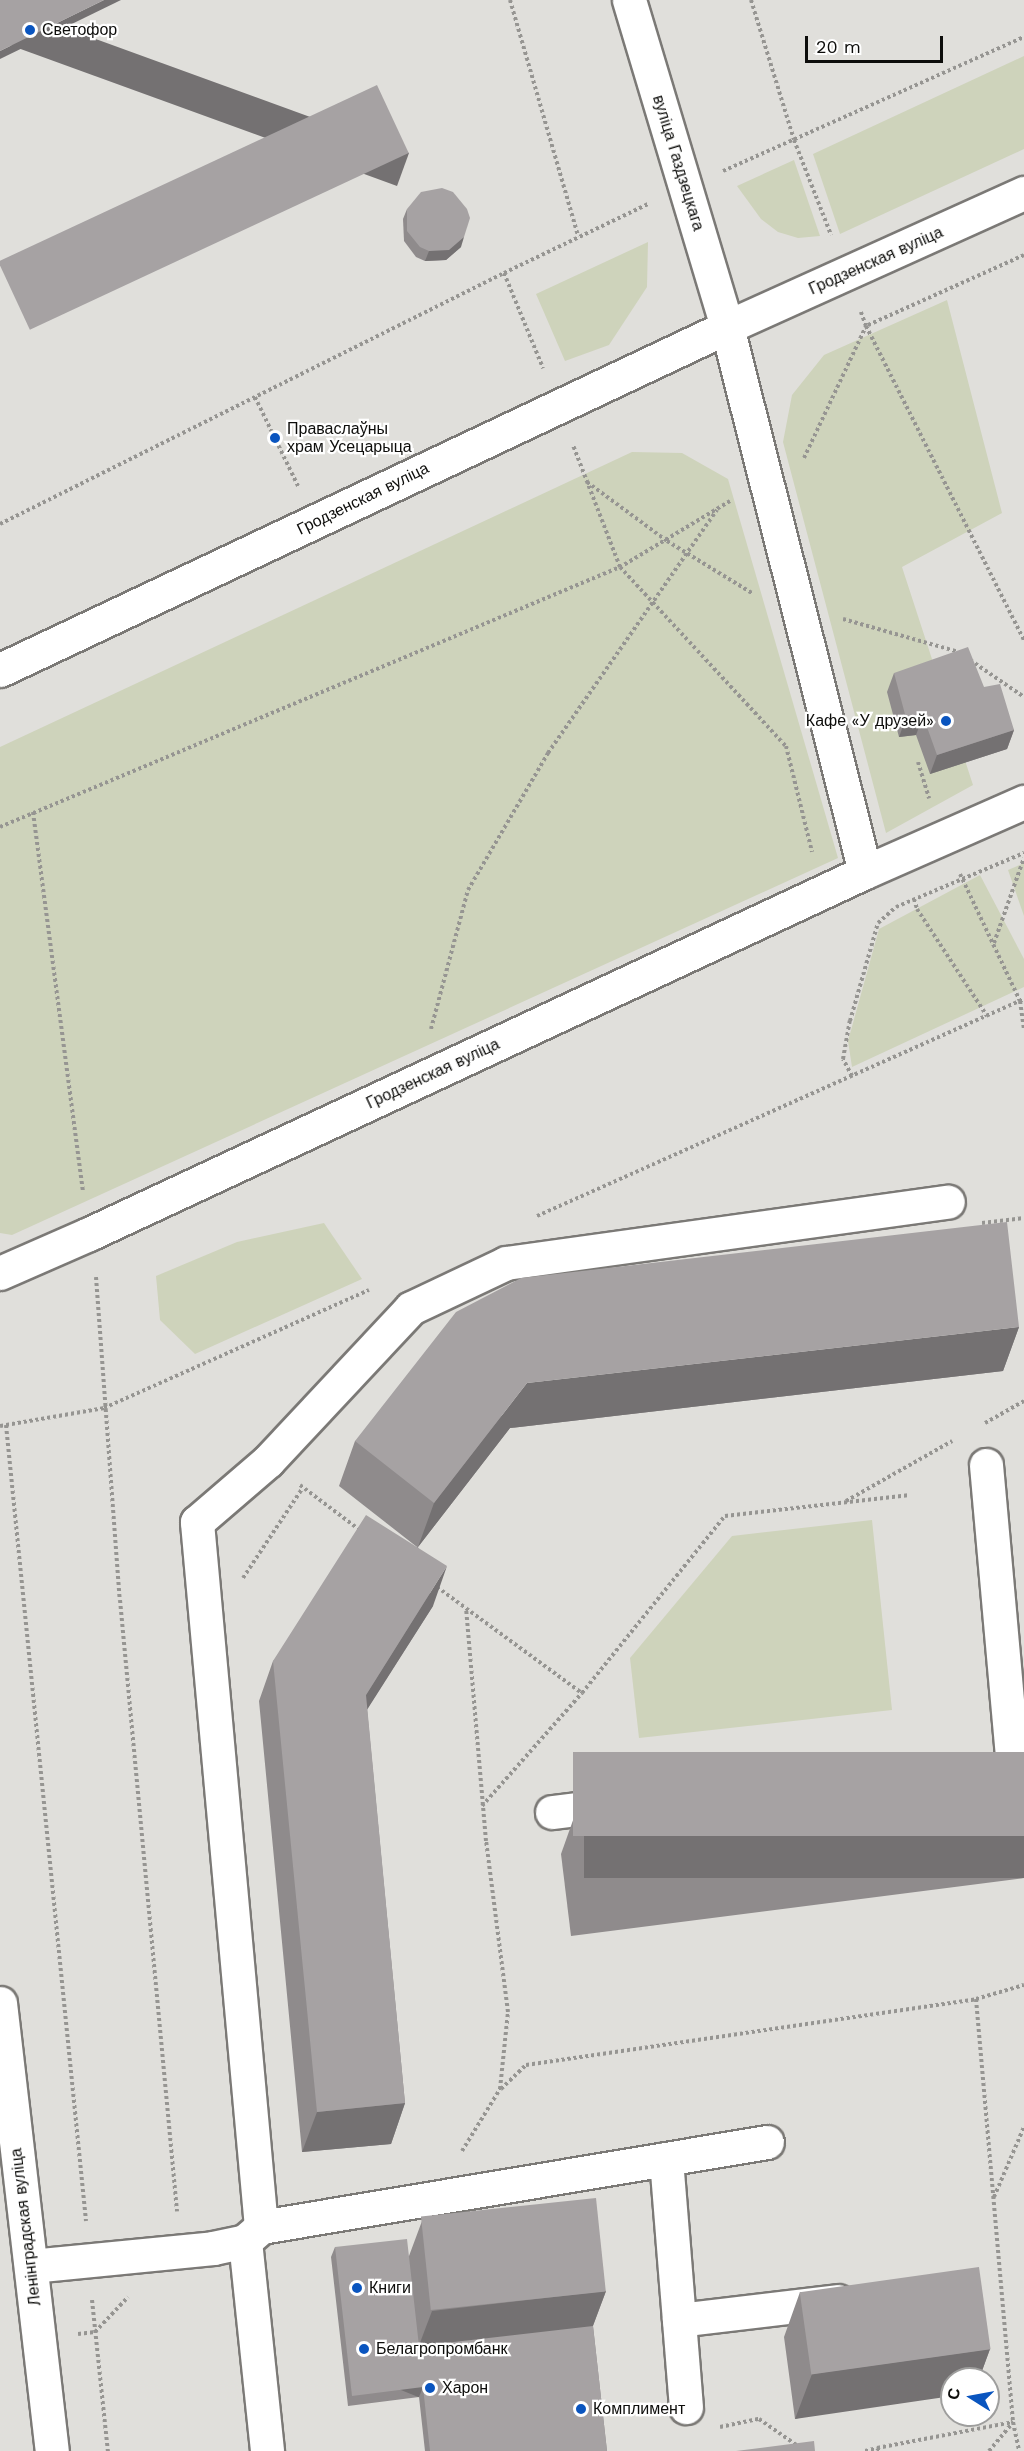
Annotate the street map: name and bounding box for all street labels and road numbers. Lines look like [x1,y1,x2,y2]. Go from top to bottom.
street label: вуліца Газдзецкага [648,93,708,233]
street label: Гродзенская вуліца [806,223,946,299]
street label: Гродзенская вуліца [294,459,432,539]
street label: Гродзенская вуліца [363,1035,503,1113]
street label: Ленінградская вуліца [7,2147,45,2307]

